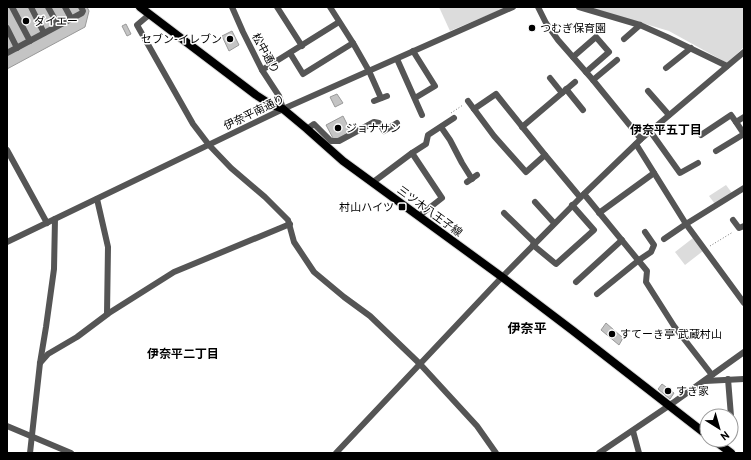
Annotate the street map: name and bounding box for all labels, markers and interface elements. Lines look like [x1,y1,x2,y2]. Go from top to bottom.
place label: ダイエー [34,14,78,28]
marker: ダイエー [21,16,31,26]
place label: つむぎ保育園 [540,21,606,35]
marker: つむぎ保育園 [527,23,537,33]
street label: 松中通り [249,30,283,76]
place label: セブン-イレブン [141,32,222,46]
marker: セブン-イレブン [225,34,235,44]
street label: 伊奈平南通り [221,91,287,133]
place label: ジョナサン [346,121,401,135]
district label: 伊奈平五丁目 [630,122,702,137]
marker: ジョナサン [333,123,343,133]
street label: 三ツ木八王子線 [395,183,465,239]
place label: 村山ハイツ [339,200,394,214]
marker: 村山ハイツ [397,202,407,212]
district label: 伊奈平 [507,320,547,337]
place label: すてーき亭 武蔵村山 [620,327,722,341]
marker: すてーき亭 武蔵村山 [607,329,617,339]
district label: 伊奈平二丁目 [147,346,219,361]
place label: すき家 [676,384,709,398]
marker: すき家 [663,386,673,396]
north arrow [699,408,739,448]
text: N [718,428,732,444]

